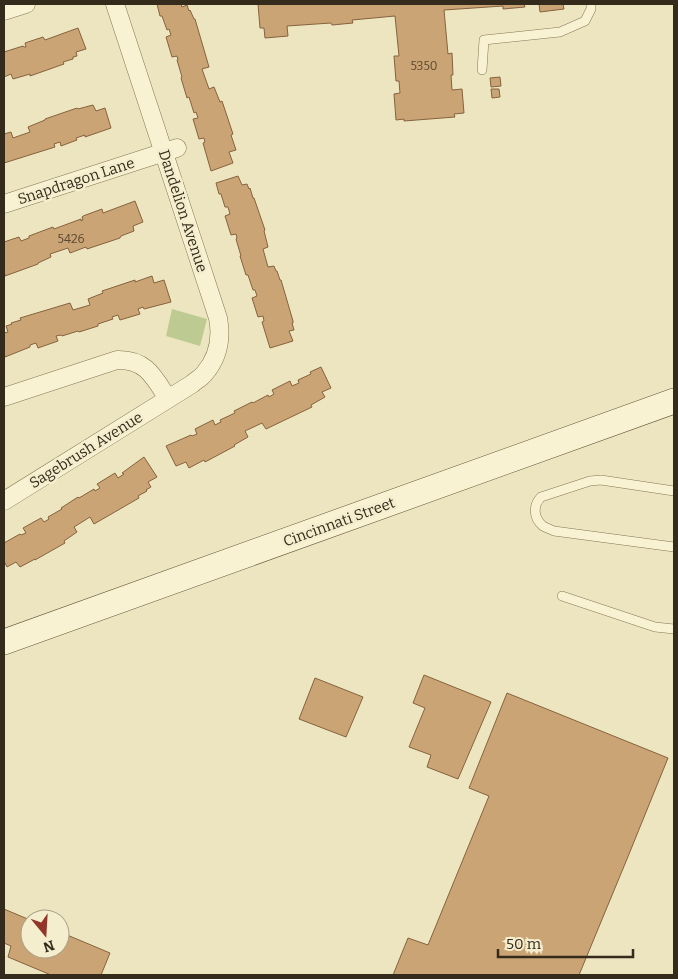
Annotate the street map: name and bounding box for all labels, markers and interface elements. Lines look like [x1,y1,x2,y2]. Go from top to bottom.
house number: 5350 [410,59,438,73]
street label: Dandelion Avenue [155,147,211,275]
street label: Snapdragon Lane [15,154,137,208]
house number: 5426 [58,232,85,246]
street label: Sagebrush Avenue [26,408,146,492]
street label: Cincinnati Street [281,493,398,551]
north arrow [20,909,70,959]
scale bar [498,926,633,958]
text: 50 m [506,935,542,953]
text: N [41,936,57,956]

